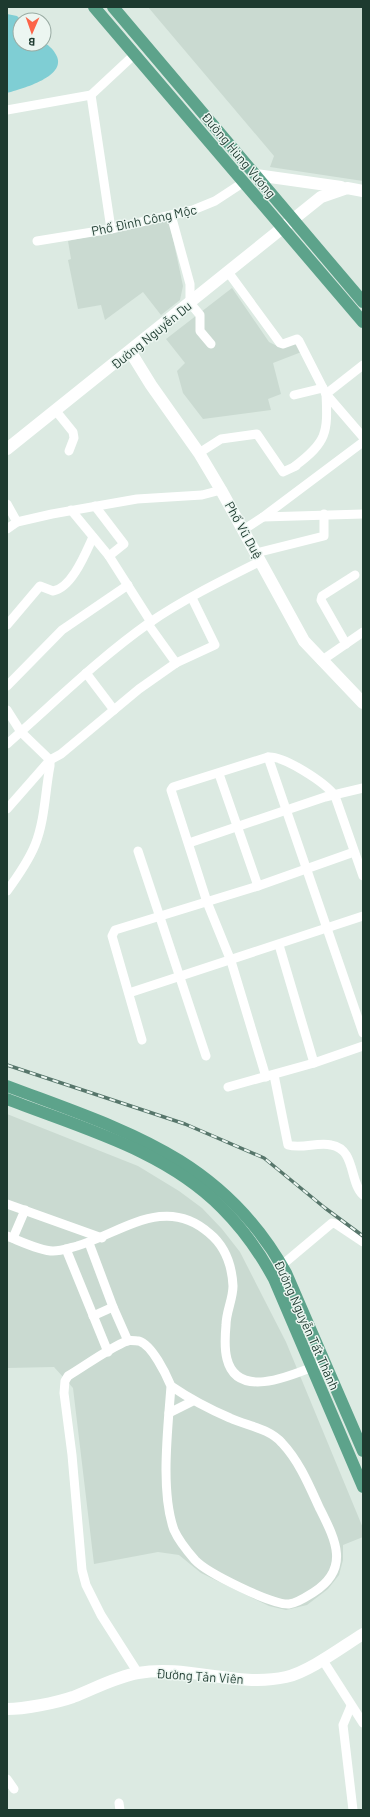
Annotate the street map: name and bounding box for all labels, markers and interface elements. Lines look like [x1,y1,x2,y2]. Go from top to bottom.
north arrow [12,12,52,52]
text: B [28,36,35,49]
street label: Đường Hùng Vương [199,109,279,201]
street label: Phố Đinh Công Mộc [90,201,198,239]
street label: Đường Nguyễn Du [107,298,195,372]
street label: Phố Vũ Duệ [222,499,266,562]
street label: Đường Nguyễn Tất Thành [271,1258,343,1392]
street label: Đường Tản Viên [156,1665,244,1687]

